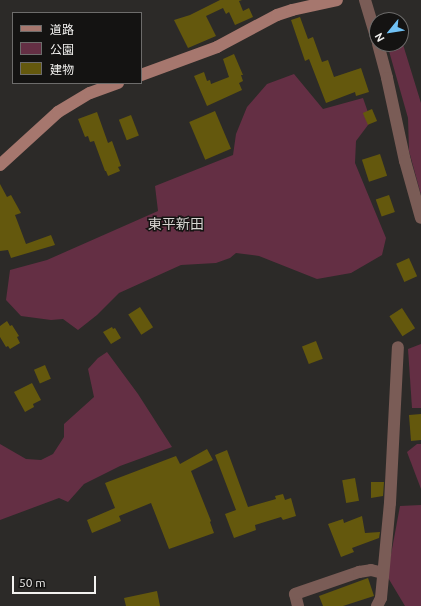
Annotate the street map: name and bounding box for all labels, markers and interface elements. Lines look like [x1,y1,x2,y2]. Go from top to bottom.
legend [12,12,142,84]
north arrow [369,12,409,52]
text: 道路 [50,23,74,36]
text: N [372,31,387,44]
text: 公園 [50,43,74,56]
text: 建物 [50,63,74,76]
district label: 東平新田 [148,216,204,232]
scale bar [14,568,98,594]
text: 50 m [19,576,46,589]

